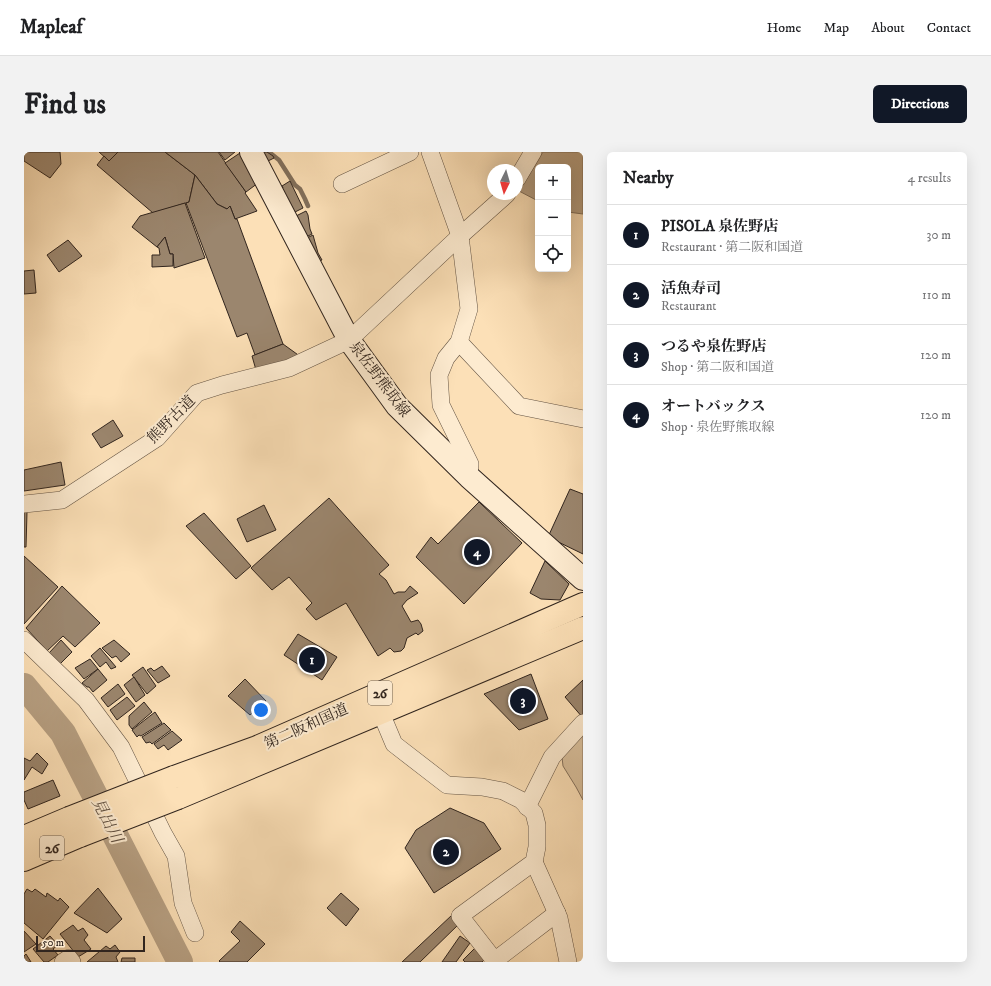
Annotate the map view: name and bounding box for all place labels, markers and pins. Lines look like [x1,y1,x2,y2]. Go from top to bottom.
pin: 4 [464,537,490,567]
pin: 1 [299,645,325,675]
pin: 3 [510,686,536,716]
pin: 2 [433,837,459,867]

